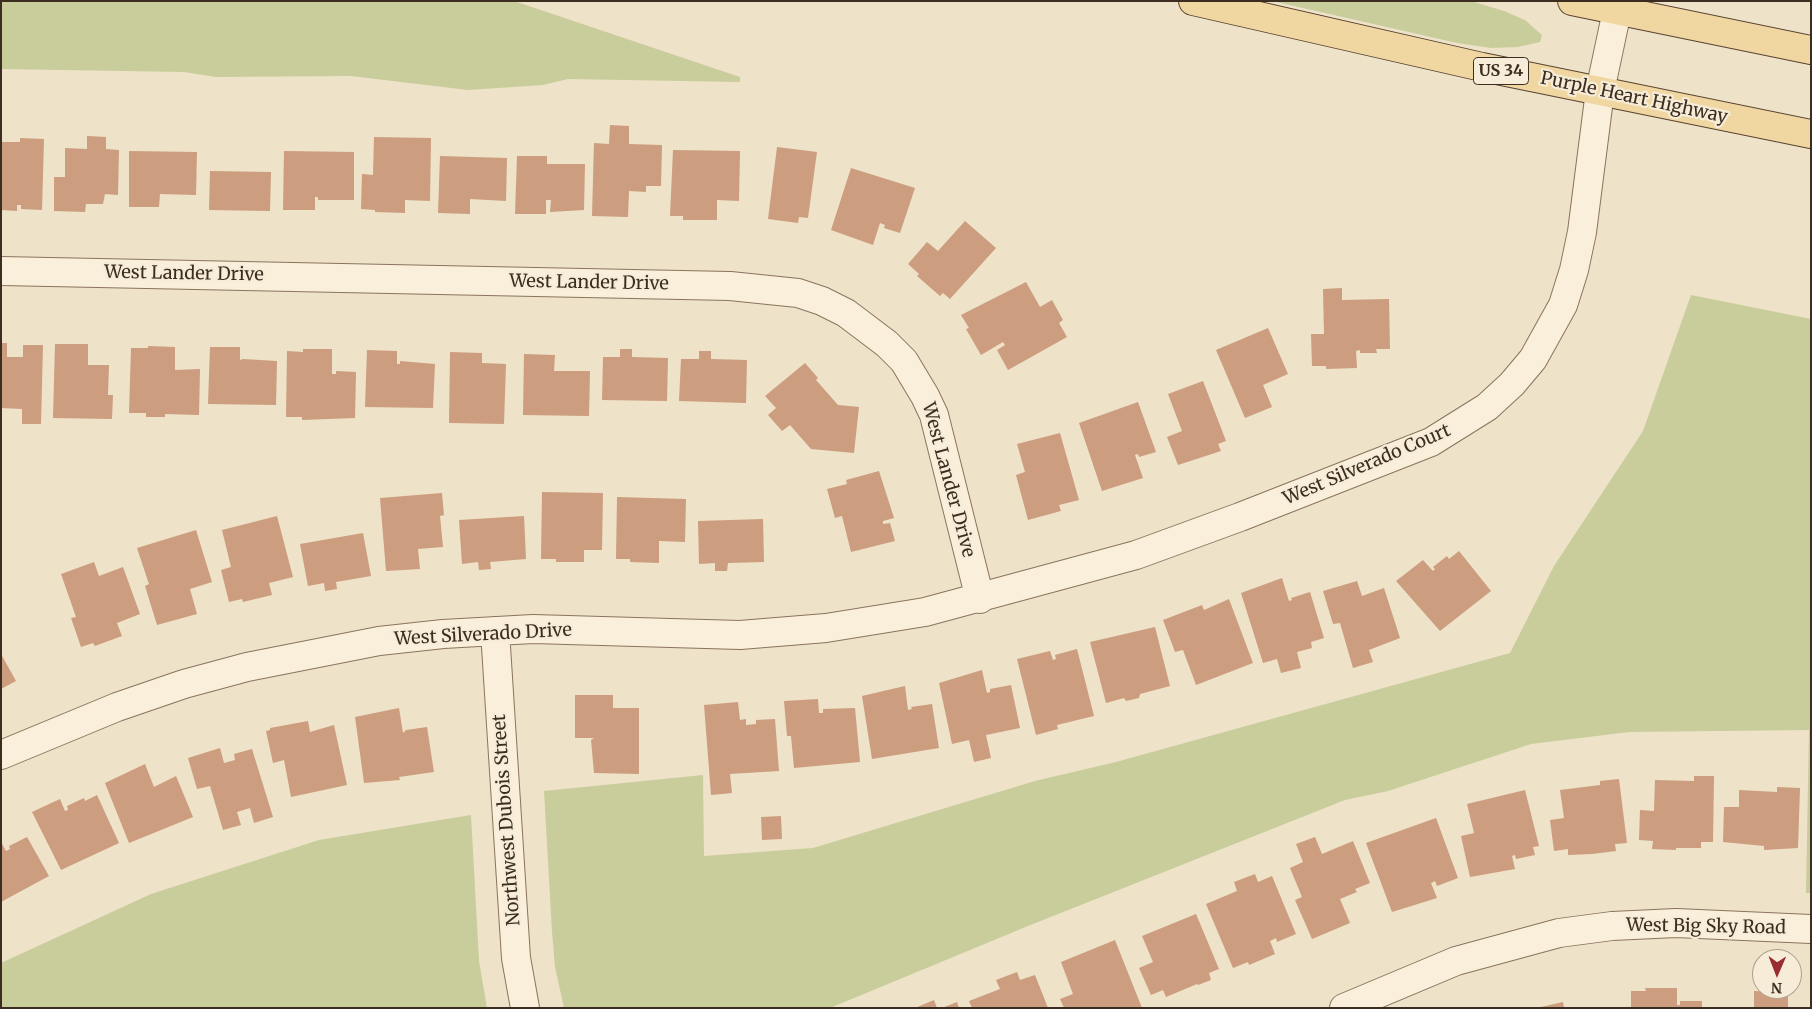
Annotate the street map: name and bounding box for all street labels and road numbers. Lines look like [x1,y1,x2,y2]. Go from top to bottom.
road number: US 34 [1474,58,1528,84]
street label: Purple Heart Highway [1538,68,1730,128]
street label: West Lander Drive [104,262,264,286]
street label: West Lander Drive [509,271,669,295]
street label: West Lander Drive [917,400,979,560]
street label: West Silverado Court [1280,420,1454,510]
street label: West Silverado Drive [394,620,572,650]
street label: Northwest Dubois Street [489,713,525,927]
street label: West Big Sky Road [1626,915,1786,939]

